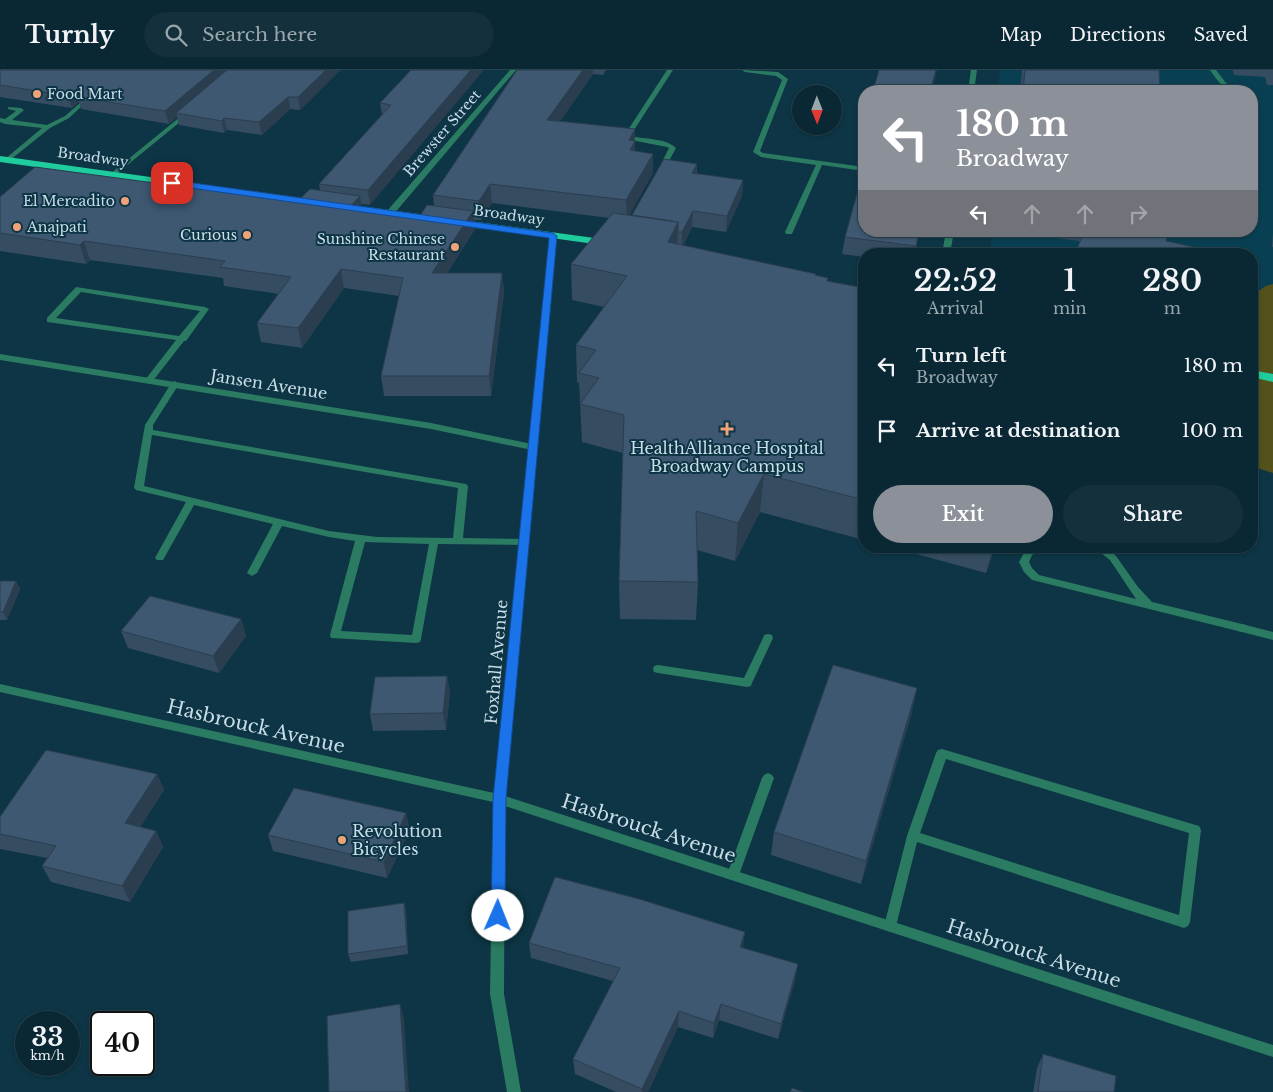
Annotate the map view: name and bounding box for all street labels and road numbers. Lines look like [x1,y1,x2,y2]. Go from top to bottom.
street label: Brewster Street [399,85,485,180]
street label: Broadway [56,143,130,171]
street label: Broadway [472,201,546,229]
street label: Jansen Avenue [207,365,329,403]
street label: Foxhall Avenue [481,599,511,725]
street label: Hasbrouck Avenue [165,695,347,758]
street label: Hasbrouck Avenue [559,789,739,868]
street label: Hasbrouck Avenue [944,914,1124,993]

